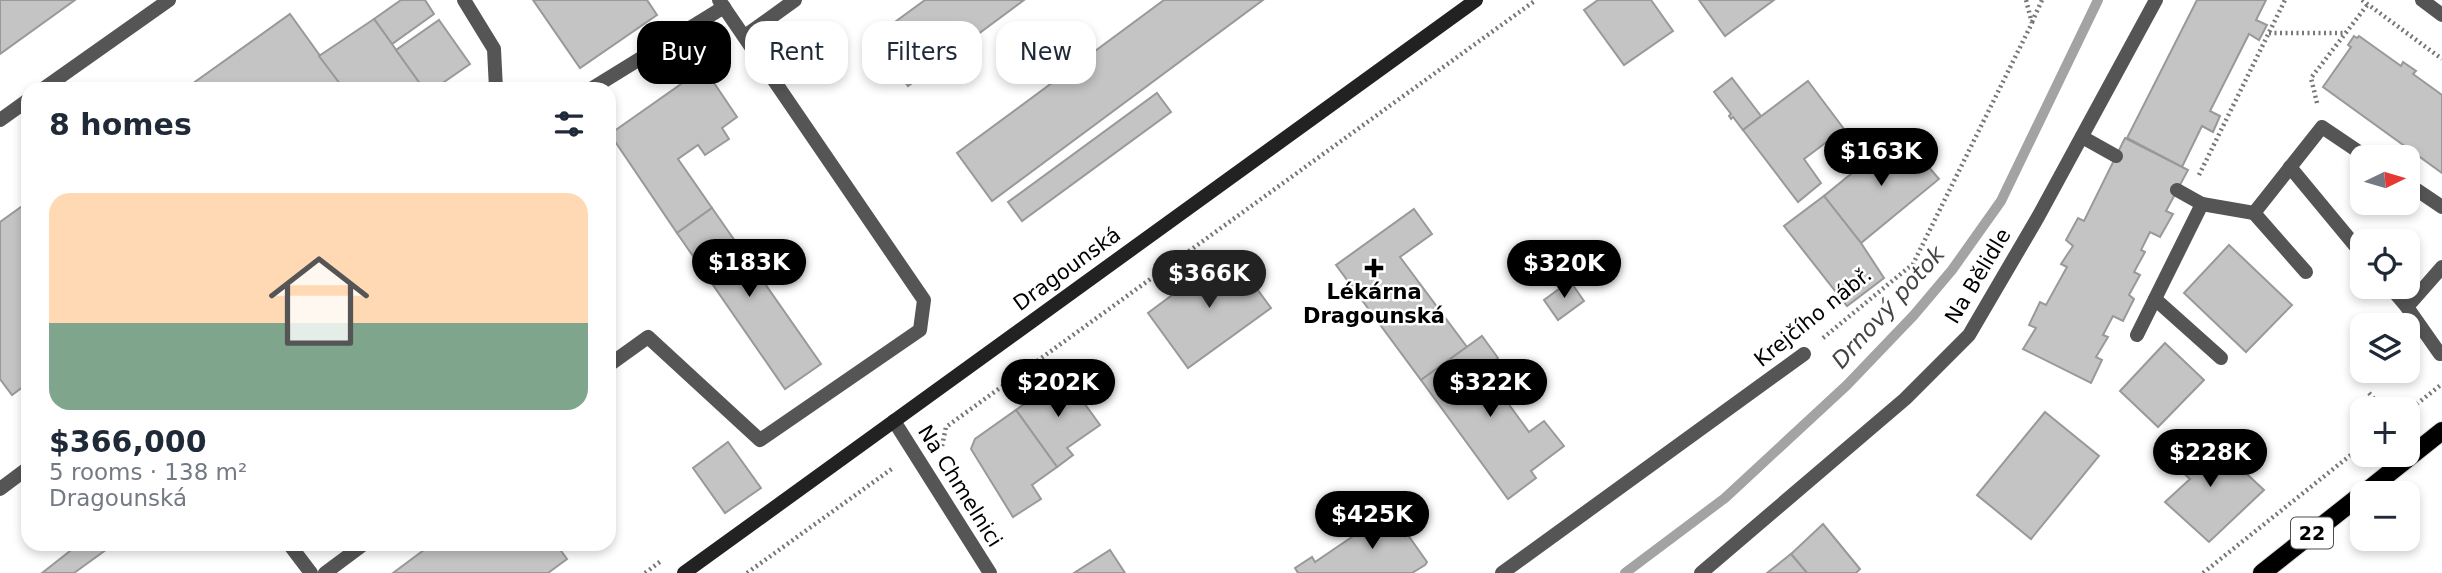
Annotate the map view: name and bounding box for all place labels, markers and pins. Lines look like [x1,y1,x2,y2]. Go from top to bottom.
pin: $163K [1832,128,1930,188]
pin: $183K [700,240,798,299]
pin: $320K [1515,240,1613,300]
pin: $366K [1160,250,1258,310]
marker: Lékárna Dragounská [1366,260,1382,276]
place label: Lékárna Dragounská [1303,280,1445,328]
pin: $202K [1009,360,1107,419]
pin: $322K [1441,360,1539,419]
pin: $228K [2161,430,2259,489]
pin: $425K [1323,491,1421,551]

